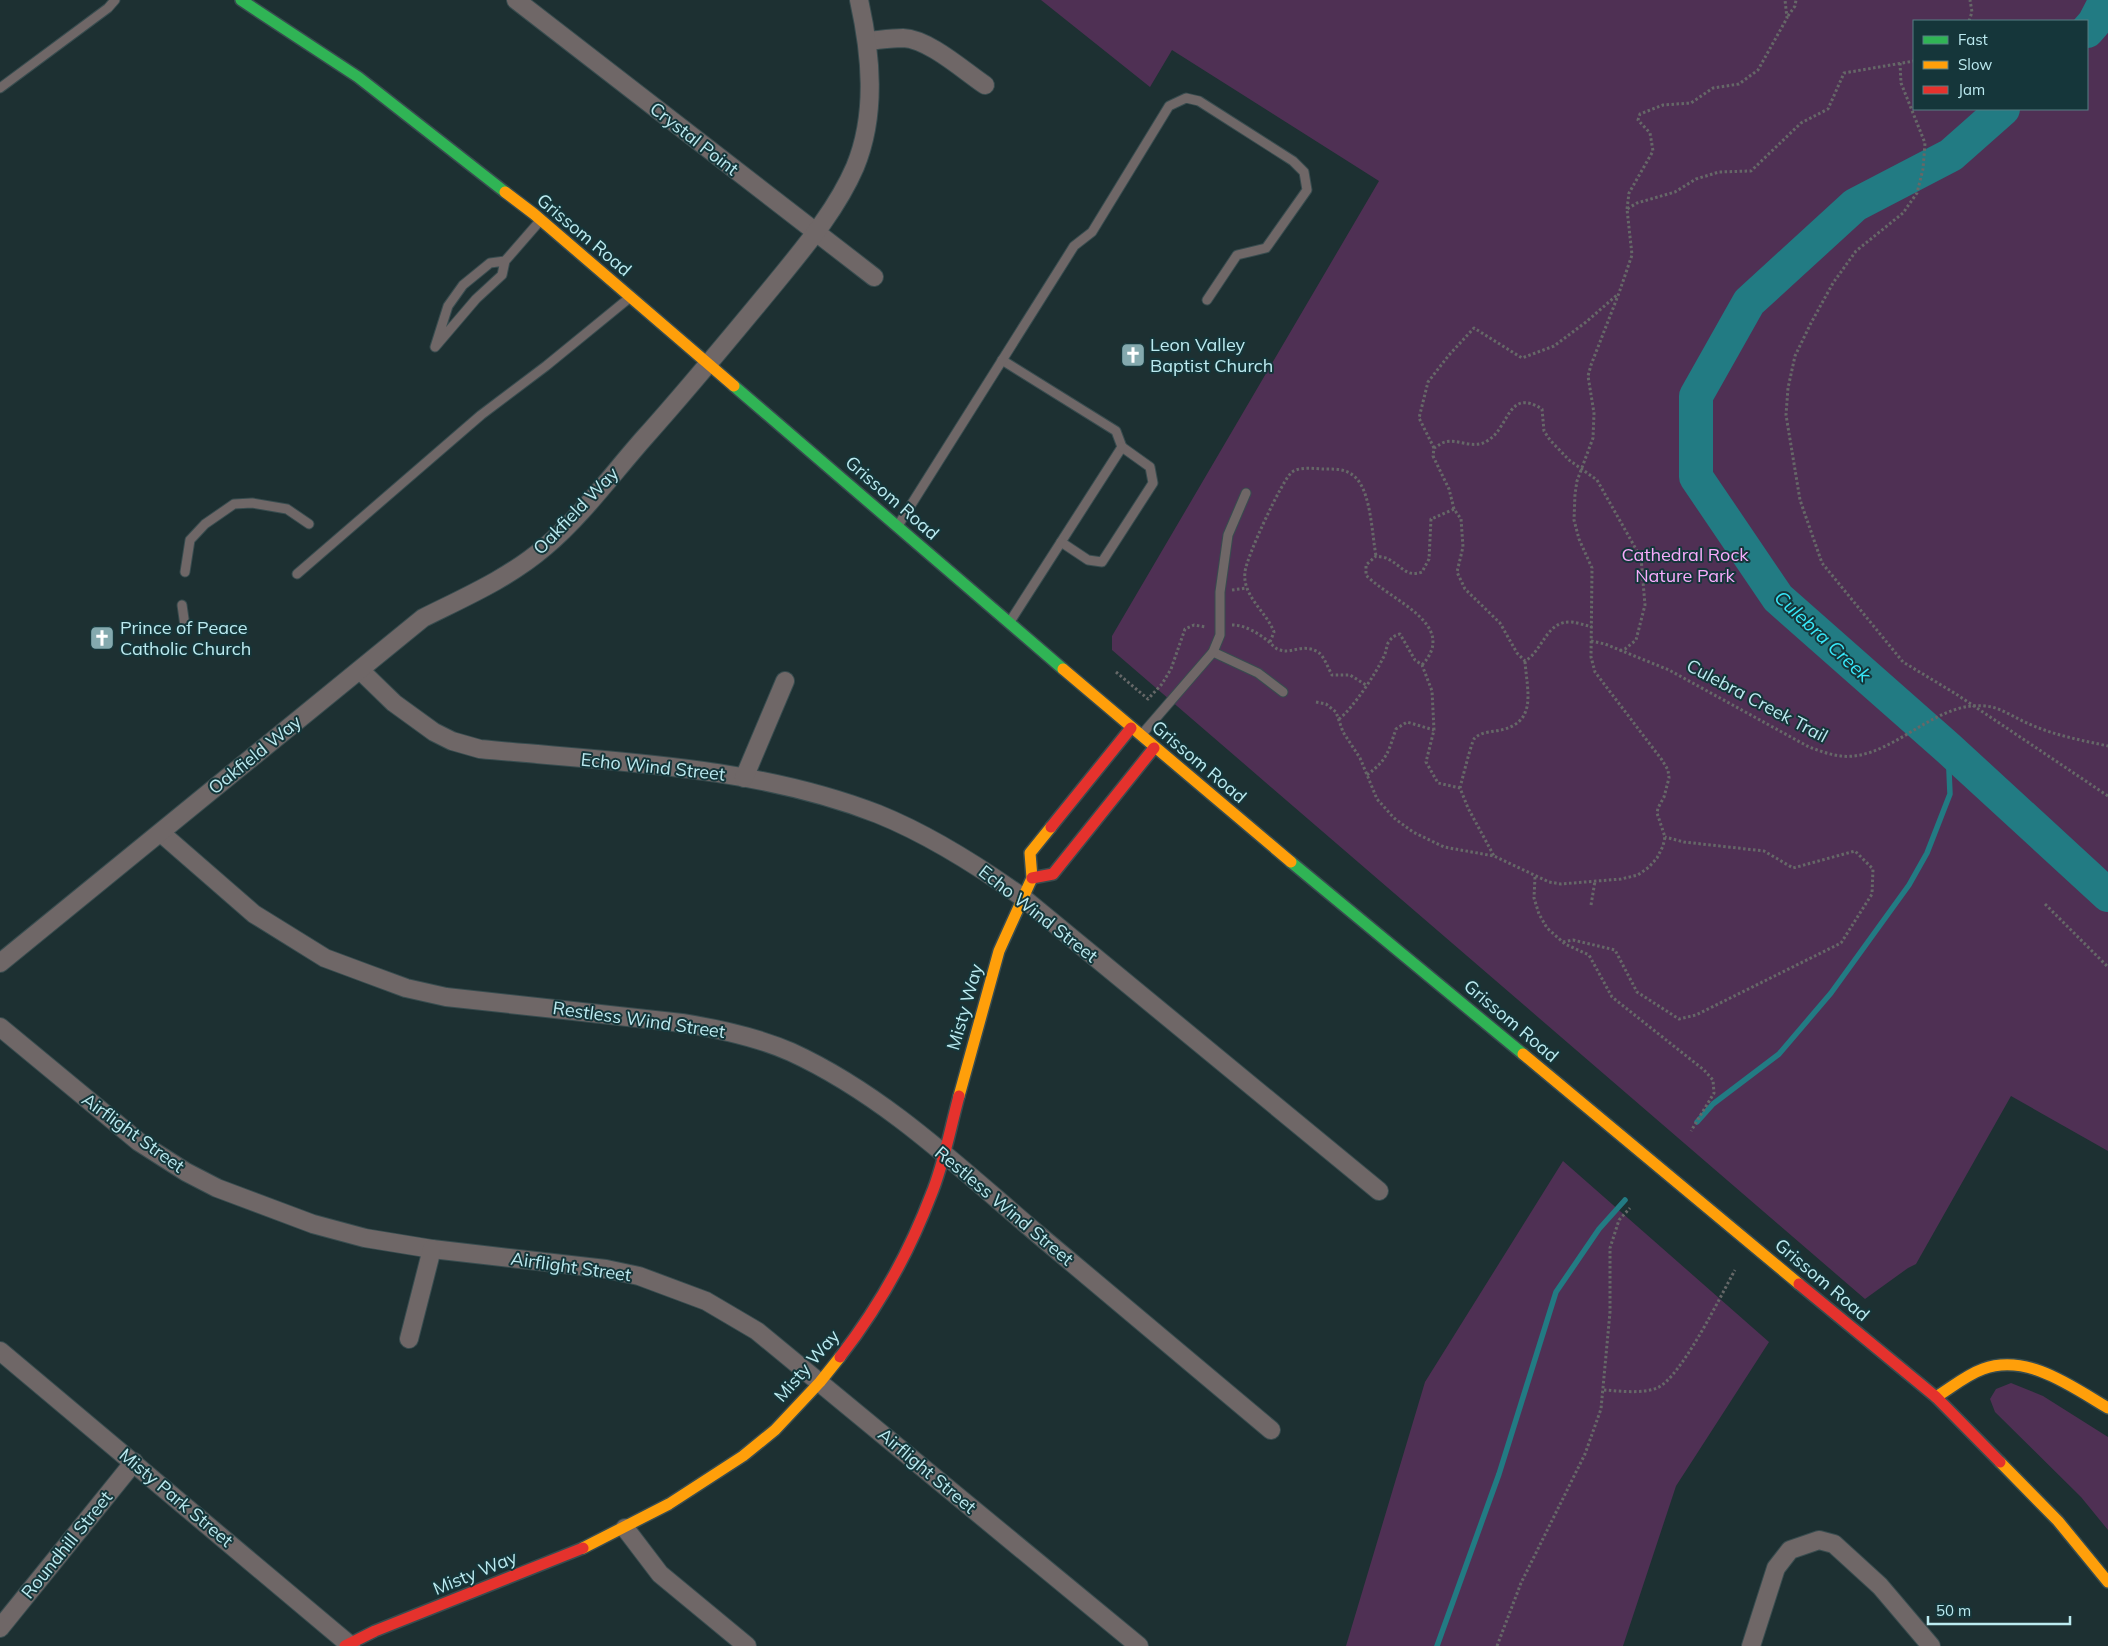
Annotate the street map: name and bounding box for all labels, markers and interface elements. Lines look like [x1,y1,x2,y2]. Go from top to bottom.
legend [1913,20,2088,110]
text: Fast [1958,30,1988,49]
text: Slow [1958,55,1992,74]
text: Jam [1958,80,1985,99]
street label: Crystal Point [645,97,743,180]
street label: Grissom Road [532,188,636,281]
place label: Leon Valley Baptist Church [1150,333,1273,377]
church icon: Leon Valley Baptist Church [1120,342,1146,368]
street label: Grissom Road [841,451,944,545]
street label: Oakfield Way [528,462,624,559]
park label: Cathedral Rock Nature Park [1621,543,1749,587]
water label: Culebra Creek [1770,585,1877,688]
place label: Prince of Peace Catholic Church [120,616,251,660]
church icon: Prince of Peace Catholic Church [89,625,115,651]
street label: Culebra Creek Trail [1683,654,1832,748]
street label: Oakfield Way [203,710,306,799]
street label: Grissom Road [1147,715,1251,808]
street label: Echo Wind Street [580,747,726,786]
street label: Echo Wind Street [974,860,1103,967]
street label: Misty Way [941,961,988,1053]
street label: Grissom Road [1459,974,1563,1067]
street label: Restless Wind Street [551,996,727,1043]
street label: Airflight Street [77,1088,189,1178]
street label: Restless Wind Street [930,1141,1078,1270]
street label: Grissom Road [1770,1233,1874,1326]
street label: Airflight Street [509,1247,633,1286]
street label: Misty Way [769,1324,845,1407]
street label: Airflight Street [873,1423,981,1518]
street label: Misty Park Street [115,1443,238,1552]
street label: Roundhill Street [16,1486,117,1603]
street label: Misty Way [429,1545,521,1600]
scale bar [1928,1594,2070,1626]
text: 50 m [1936,1601,1971,1620]

